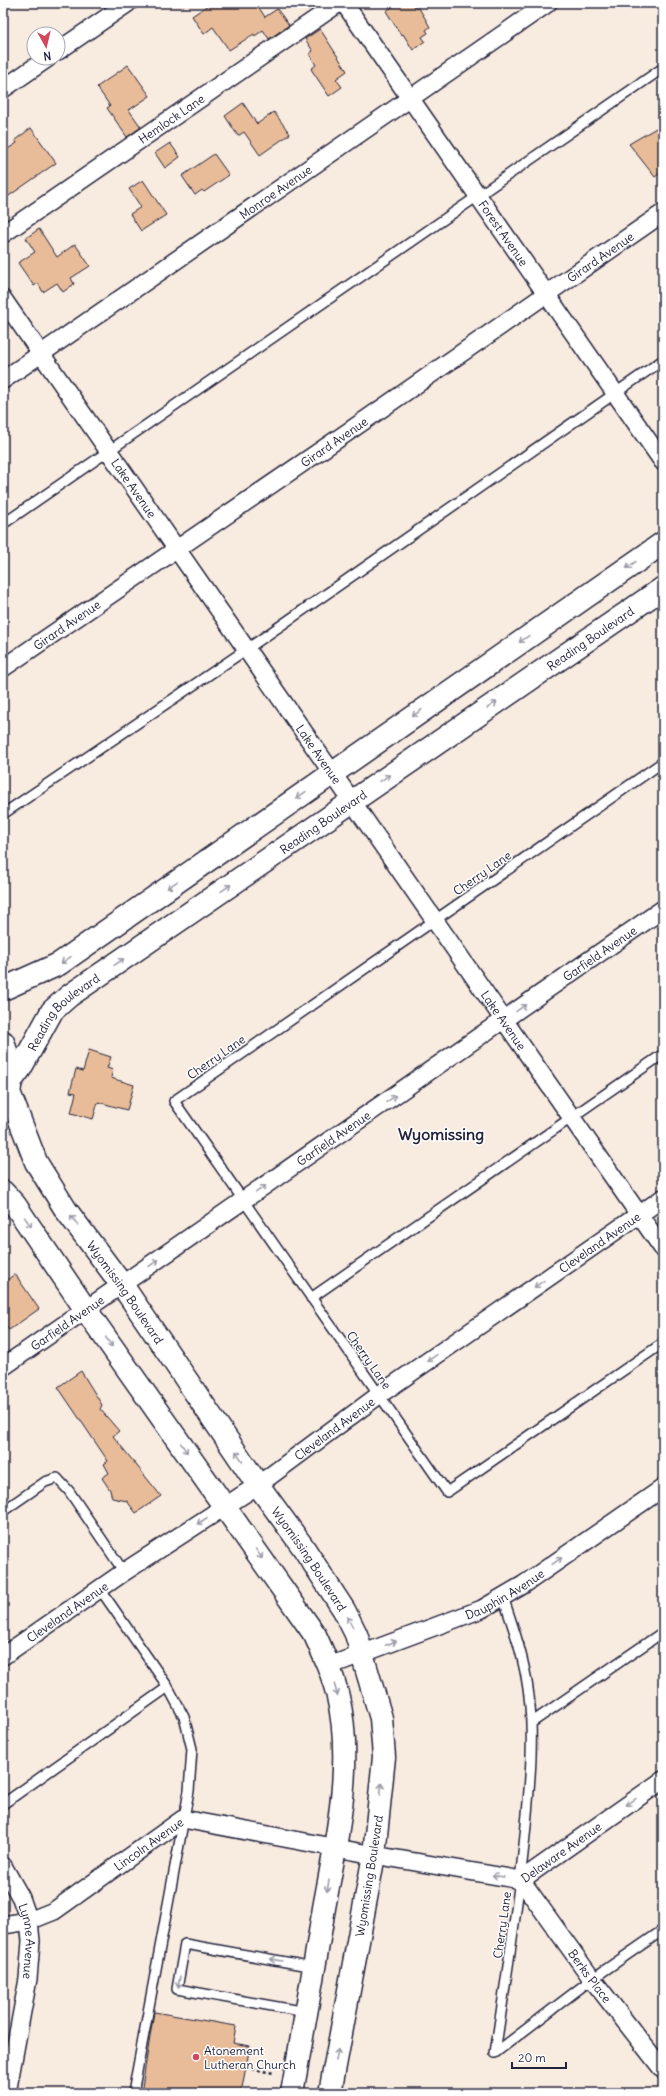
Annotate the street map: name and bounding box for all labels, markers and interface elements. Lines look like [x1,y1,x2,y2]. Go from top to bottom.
north arrow [26,26,66,66]
text: N [43,48,52,63]
street label: Hemlock Lane [135,90,207,146]
street label: Monroe Avenue [236,162,314,222]
street label: Forest Avenue [476,197,532,269]
street label: Girard Avenue [564,228,636,285]
street label: Girard Avenue [298,413,370,470]
street label: Lake Avenue [108,455,160,520]
one-way arrow [626,561,637,569]
street label: Girard Avenue [30,596,103,653]
street label: Reading Boulevard [544,603,636,673]
one-way arrow [519,635,530,643]
one-way arrow [486,701,497,709]
one-way arrow [412,709,423,717]
street label: Lake Avenue [293,721,345,787]
one-way arrow [379,774,390,782]
street label: Reading Boulevard [277,786,369,857]
one-way arrow [296,790,307,799]
street label: Cherry Lane [450,848,514,898]
one-way arrow [167,881,178,889]
one-way arrow [220,884,231,892]
street label: Garfield Avenue [560,922,639,984]
one-way arrow [60,956,71,964]
one-way arrow [113,958,124,966]
street label: Reading Boulevard [24,970,102,1053]
street label: Lake Avenue [478,987,530,1053]
one-way arrow [515,1004,526,1012]
street label: Cherry Lane [184,1032,248,1082]
one-way arrow [385,1095,396,1103]
street label: Garfield Avenue [293,1107,373,1169]
district label: Wyomissing [398,1124,484,1145]
one-way arrow [256,1185,267,1193]
street label: Cleveland Avenue [556,1209,643,1276]
one-way arrow [70,1215,78,1226]
one-way arrow [24,1216,32,1227]
street label: Wyomissing Boulevard [84,1238,167,1346]
one-way arrow [149,1259,160,1267]
one-way arrow [534,1280,545,1288]
street label: Garfield Avenue [27,1292,107,1353]
street label: Cherry Lane [344,1328,394,1392]
one-way arrow [104,1336,113,1347]
one-way arrow [427,1354,438,1362]
street label: Cleveland Avenue [291,1394,377,1463]
one-way arrow [180,1442,188,1453]
one-way arrow [234,1450,242,1462]
street label: Wyomissing Boulevard [269,1504,350,1614]
one-way arrow [197,1517,208,1525]
one-way arrow [255,1548,263,1559]
one-way arrow [552,1557,563,1565]
street label: Dauphin Avenue [463,1565,547,1622]
street label: Cleveland Avenue [23,1578,111,1645]
one-way arrow [346,1616,353,1628]
one-way arrow [385,1638,397,1646]
one-way arrow [333,1684,340,1697]
one-way arrow [378,1783,385,1796]
one-way arrow [626,1798,637,1806]
street label: Lincoln Avenue [111,1814,186,1874]
street label: Wyomissing Boulevard [352,1814,386,1938]
street label: Delaware Avenue [518,1818,604,1885]
one-way arrow [492,1872,505,1880]
one-way arrow [324,1879,332,1892]
street label: Cherry Lane [490,1891,514,1959]
street label: Lynne Avenue [16,1901,39,1980]
street label: Berks Place [565,1946,615,2005]
one-way arrow [270,1956,283,1964]
one-way arrow [174,1975,182,1988]
place label: Atonement Lutheran Church [204,2043,296,2072]
scale bar [512,2044,566,2070]
one-way arrow [333,2049,341,2062]
text: 20 m [518,2050,546,2065]
marker: Atonement Lutheran Church [191,2052,201,2062]

